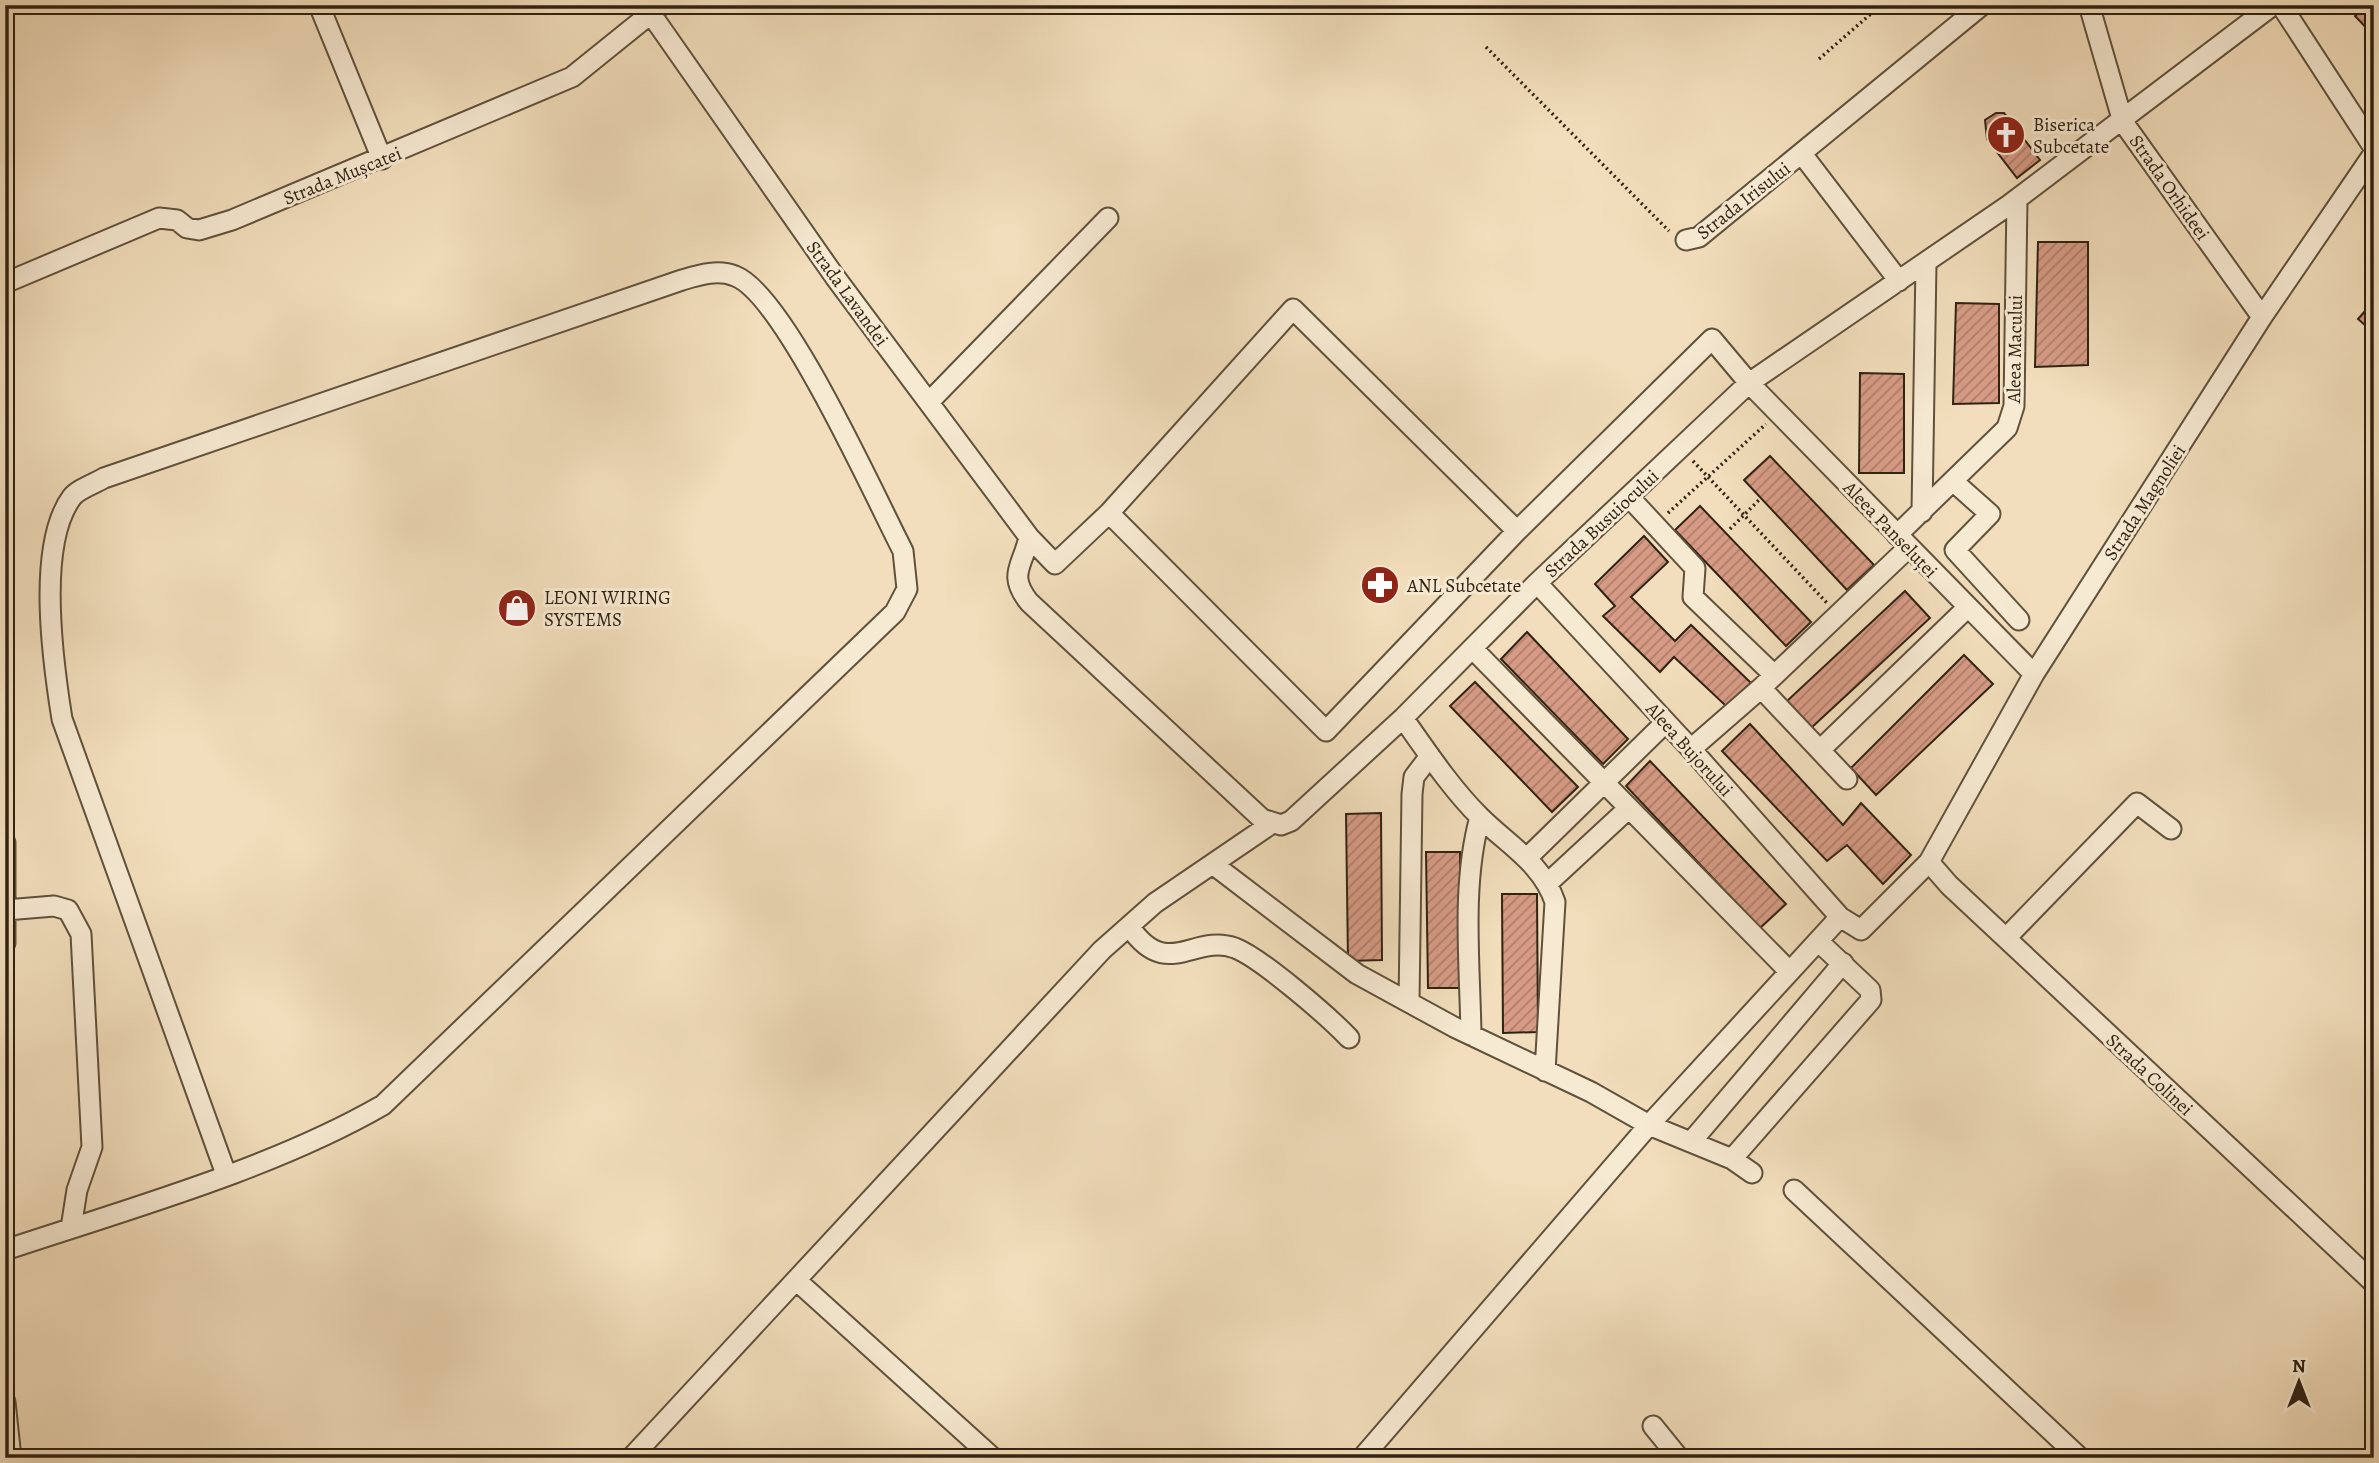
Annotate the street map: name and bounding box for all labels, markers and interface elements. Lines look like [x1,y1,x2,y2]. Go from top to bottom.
place label: Biserica Subcetate [2033,112,2109,160]
church icon: Biserica Subcetate [1985,114,2027,156]
street label: Strada Orhideei [2123,129,2215,246]
street label: Strada Mușcatei [279,140,405,212]
street label: Strada Irisului [1691,156,1796,246]
street label: Strada Lavandei [800,235,894,352]
street label: Aleea Macului [2001,295,2029,404]
street label: Strada Magnoliei [2098,440,2192,565]
street label: Strada Busuiocului [1539,464,1665,584]
street label: Aleea Panseluței [1837,475,1943,584]
pharmacy icon: ANL Subcetate [1359,564,1401,606]
place label: ANL Subcetate [1406,573,1521,599]
place label: LEONI WIRING SYSTEMS [544,585,671,633]
shop icon: LEONI WIRING SYSTEMS [496,587,538,629]
street label: Aleea Bujorului [1639,696,1739,802]
street label: Strada Colinei [2100,1028,2199,1122]
north arrow [2264,1348,2334,1418]
text: N [2292,1353,2306,1379]

